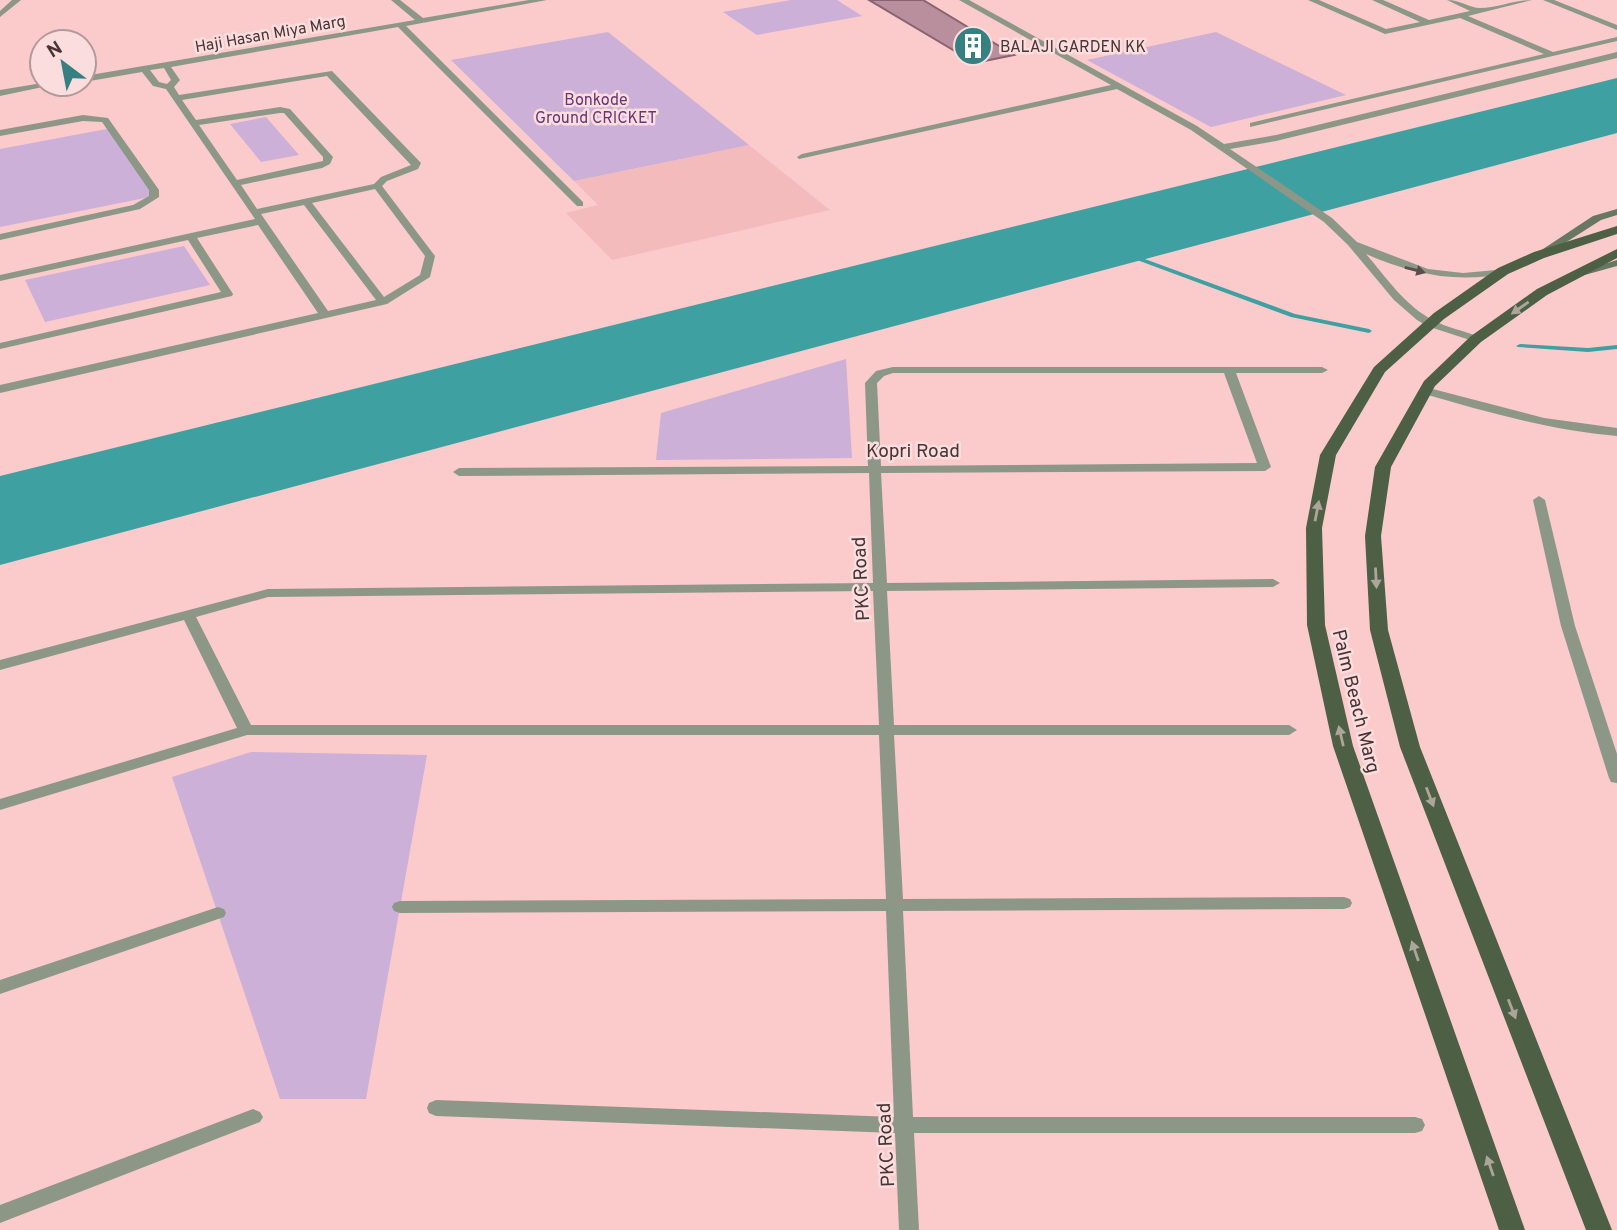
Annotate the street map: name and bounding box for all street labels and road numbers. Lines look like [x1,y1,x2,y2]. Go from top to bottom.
street label: Haji Hasan Miya Marg [194,12,347,58]
street label: Kopri Road [866,440,960,464]
street label: PKC Road [848,536,876,622]
street label: Palm Beach Marg [1326,627,1385,776]
street label: PKC Road [873,1102,901,1188]

